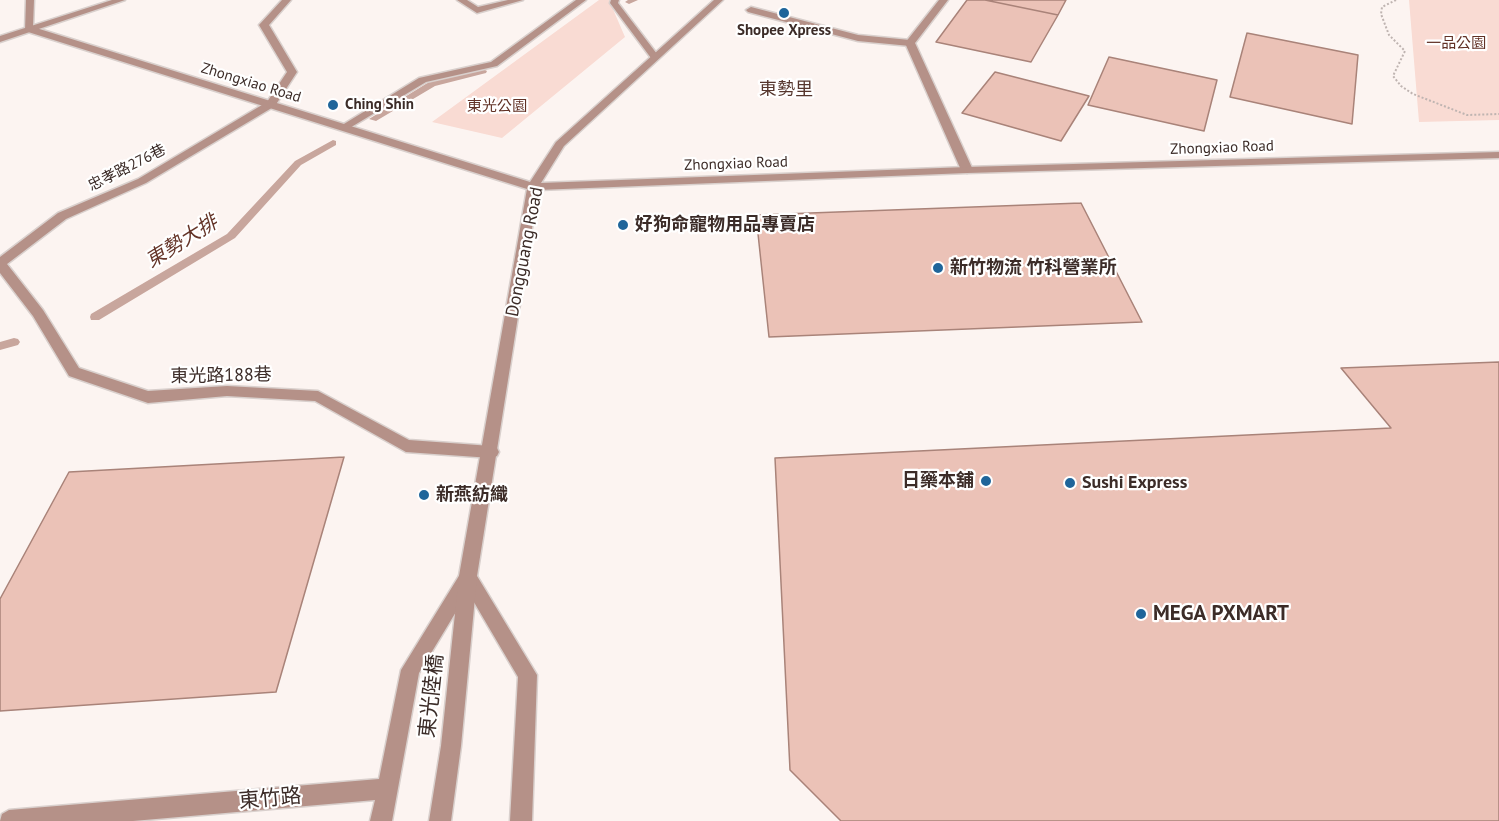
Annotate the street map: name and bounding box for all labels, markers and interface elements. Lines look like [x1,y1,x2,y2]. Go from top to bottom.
marker: Shopee Xpress [777,6,791,20]
place label: Shopee Xpress [737,22,831,40]
park label: 一品公園 [1426,35,1486,53]
street label: Zhongxiao Road [199,59,303,107]
district label: 東勢里 [759,79,813,101]
place label: Ching Shin [345,96,414,114]
marker: Ching Shin [326,98,340,112]
park label: 東光公園 [467,98,527,116]
street label: Zhongxiao Road [1170,137,1274,159]
street label: 忠孝路276巷 [85,141,169,195]
street label: Zhongxiao Road [684,153,788,175]
street label: Dongguang Road [502,185,548,319]
water label: 東勢大排 [142,211,222,273]
place label: 好狗命寵物用品專賣店 [635,214,815,236]
marker: 好狗命寵物用品專賣店 [616,218,630,232]
place label: 新竹物流 竹科營業所 [950,257,1117,279]
marker: 新竹物流 竹科營業所 [931,261,945,275]
street label: 東光路188巷 [170,364,272,388]
place label: 日藥本舖 [902,470,974,492]
place label: Sushi Express [1082,472,1187,494]
marker: 日藥本舖 [979,474,993,488]
marker: Sushi Express [1063,476,1077,490]
place label: 新燕紡織 [436,484,508,506]
marker: 新燕紡織 [417,488,431,502]
place label: MEGA PXMART [1153,601,1289,627]
marker: MEGA PXMART [1134,607,1148,621]
street label: 東光陸橋 [415,653,449,739]
street label: 東竹路 [238,784,302,814]

